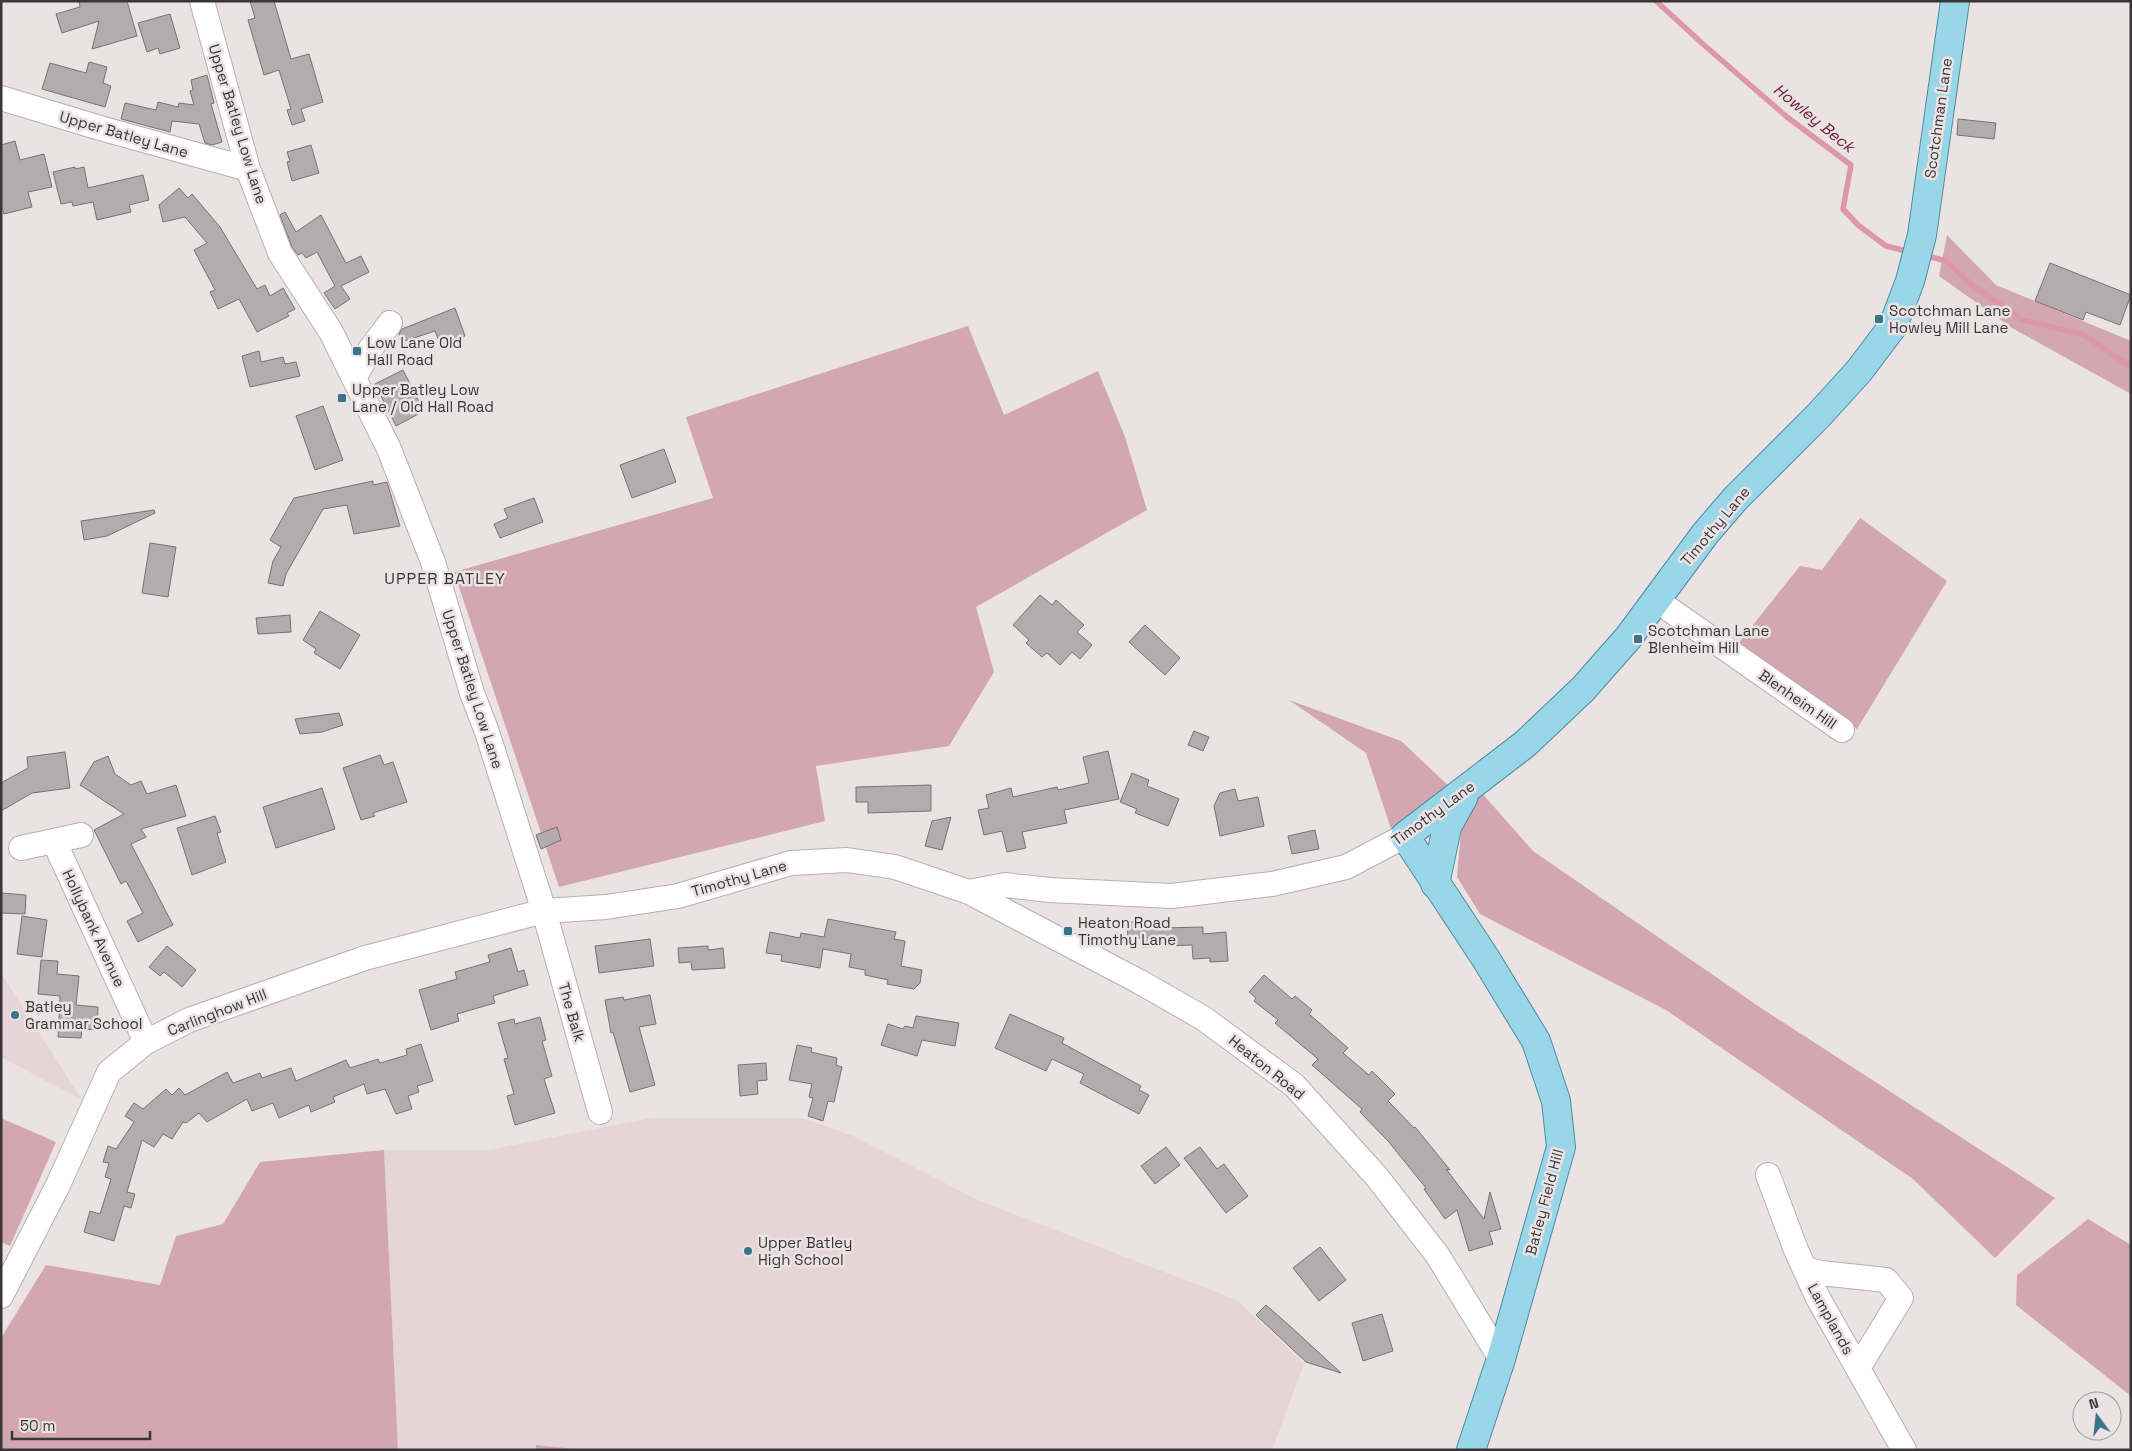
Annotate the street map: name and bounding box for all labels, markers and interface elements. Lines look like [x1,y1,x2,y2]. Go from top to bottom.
street label: Upper Batley Low Lane [205,42,271,206]
street label: Scotchman Lane [1920,56,1956,179]
water label: Howley Beck [1769,79,1861,159]
street label: Upper Batley Lane [57,107,191,162]
place label: Scotchman Lane Howley Mill Lane [1889,301,2011,337]
marker: Scotchman Lane Howley Mill Lane [1873,313,1885,325]
place label: Low Lane Old Hall Road [367,333,462,369]
marker: Low Lane Old Hall Road [351,345,363,357]
place label: Upper Batley Low Lane / Old Hall Road [352,380,494,416]
marker: Upper Batley Low Lane / Old Hall Road [336,392,348,404]
street label: Timothy Lane [1676,482,1754,570]
district label: UPPER BATLEY [384,568,506,589]
street label: Upper Batley Low Lane [438,607,508,771]
place label: Scotchman Lane Blenheim Hill [1648,621,1770,657]
marker: Scotchman Lane Blenheim Hill [1632,633,1644,645]
street label: Blenheim Hill [1755,665,1841,733]
street label: Timothy Lane [1388,776,1478,850]
street label: Timothy Lane [689,855,789,901]
street label: Hollybank Avenue [58,866,130,990]
place label: Heaton Road Timothy Lane [1078,913,1176,949]
marker: Heaton Road Timothy Lane [1062,925,1074,937]
street label: The Balk [554,980,590,1044]
street label: Carlinghow Hill [165,984,269,1040]
place label: Batley Grammar School [25,997,142,1033]
marker: Batley Grammar School [9,1009,21,1021]
street label: Heaton Road [1225,1030,1309,1104]
street label: Batley Field Hill [1521,1147,1567,1257]
place label: Upper Batley High School [758,1233,852,1269]
marker: Upper Batley High School [742,1245,754,1257]
street label: Lamplands [1804,1280,1858,1358]
north arrow [2072,1391,2122,1441]
text: N [2087,1394,2101,1413]
scale bar [12,1408,150,1440]
text: 50 m [20,1416,55,1435]

